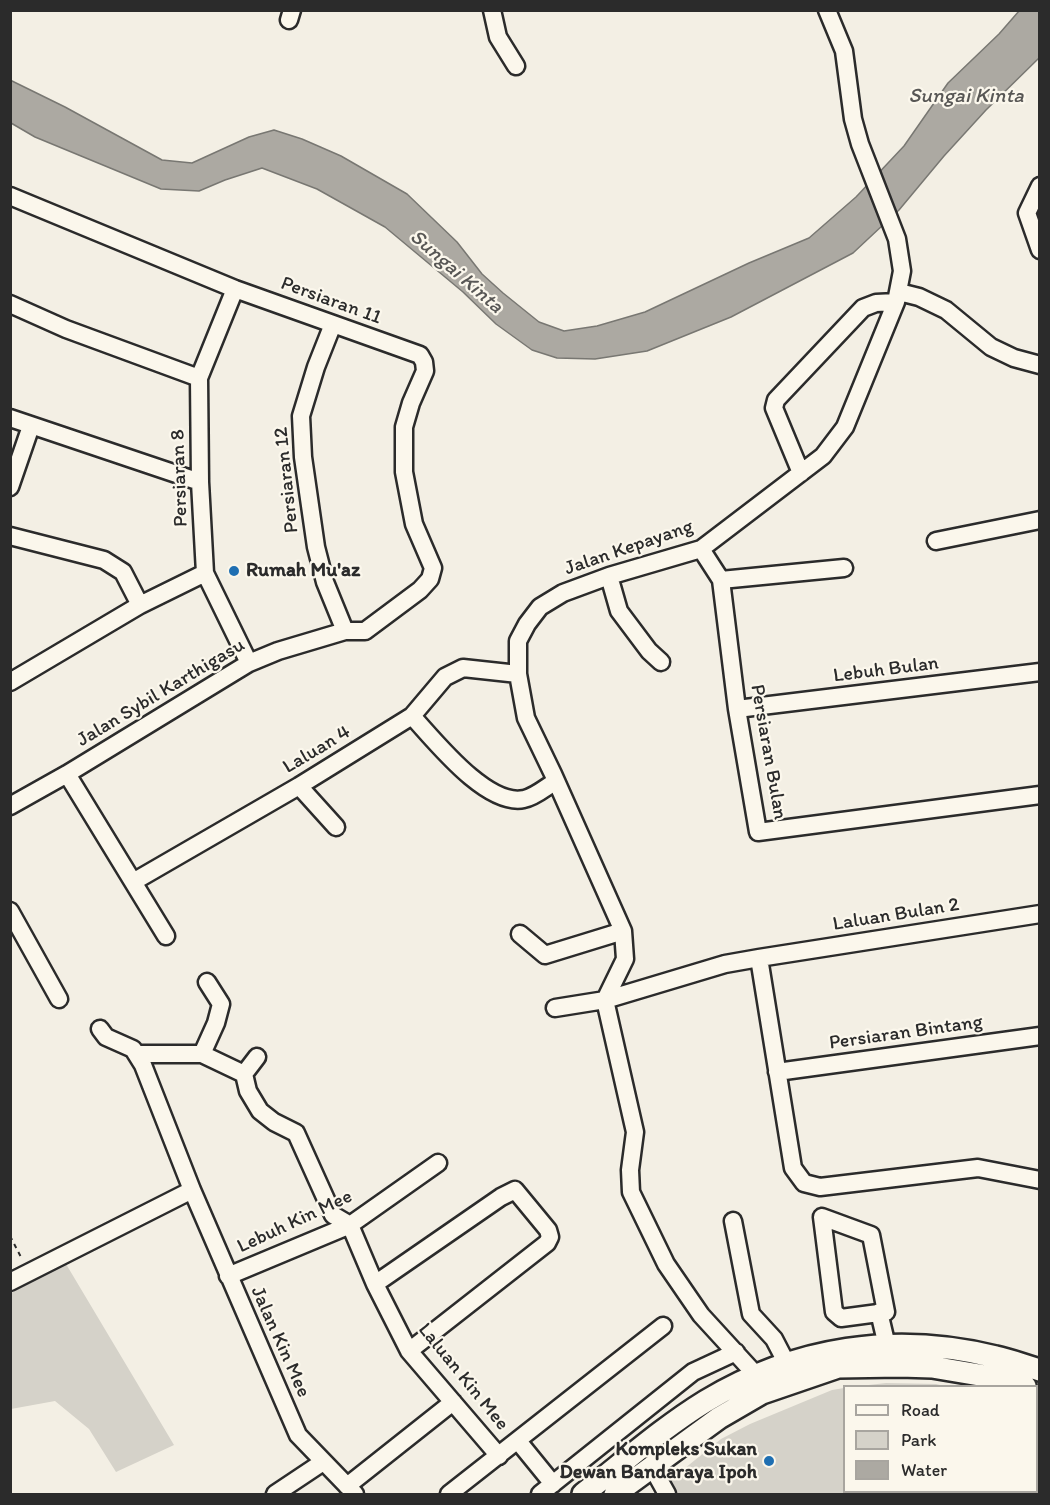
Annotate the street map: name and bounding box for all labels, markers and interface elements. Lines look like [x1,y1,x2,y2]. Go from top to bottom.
water label: Sungai Kinta [908,84,1024,110]
water label: Sungai Kinta [404,225,508,319]
street label: Persiaran 11 [277,272,385,330]
street label: Persiaran 12 [269,426,305,534]
street label: Persiaran 8 [166,429,194,527]
street label: Jalan Kepayang [562,515,696,581]
place label: Rumah Mu'az [246,559,360,583]
marker: Rumah Mu'az [227,564,241,578]
street label: Jalan Sybil Karthigasu [73,633,249,753]
street label: Lebuh Bulan [832,652,940,688]
street label: Persiaran Bulan [744,682,792,822]
street label: Laluan 4 [279,720,355,780]
street label: Laluan Bulan 2 [831,893,961,937]
street label: Persiaran Bintang [828,1010,984,1056]
street label: Lebuh Kin Mee [234,1185,356,1259]
street label: Jalan Kin Mee [245,1283,315,1401]
street label: Laluan Kin Mee [412,1319,514,1435]
legend [843,1385,1038,1493]
text: Road [901,1399,940,1421]
text: Park [901,1429,936,1451]
place label: Kompleks Sukan Dewan Bandaraya Ipoh [559,1438,757,1485]
marker: Kompleks Sukan Dewan Bandaraya Ipoh [762,1454,776,1468]
text: Water [901,1459,947,1481]

